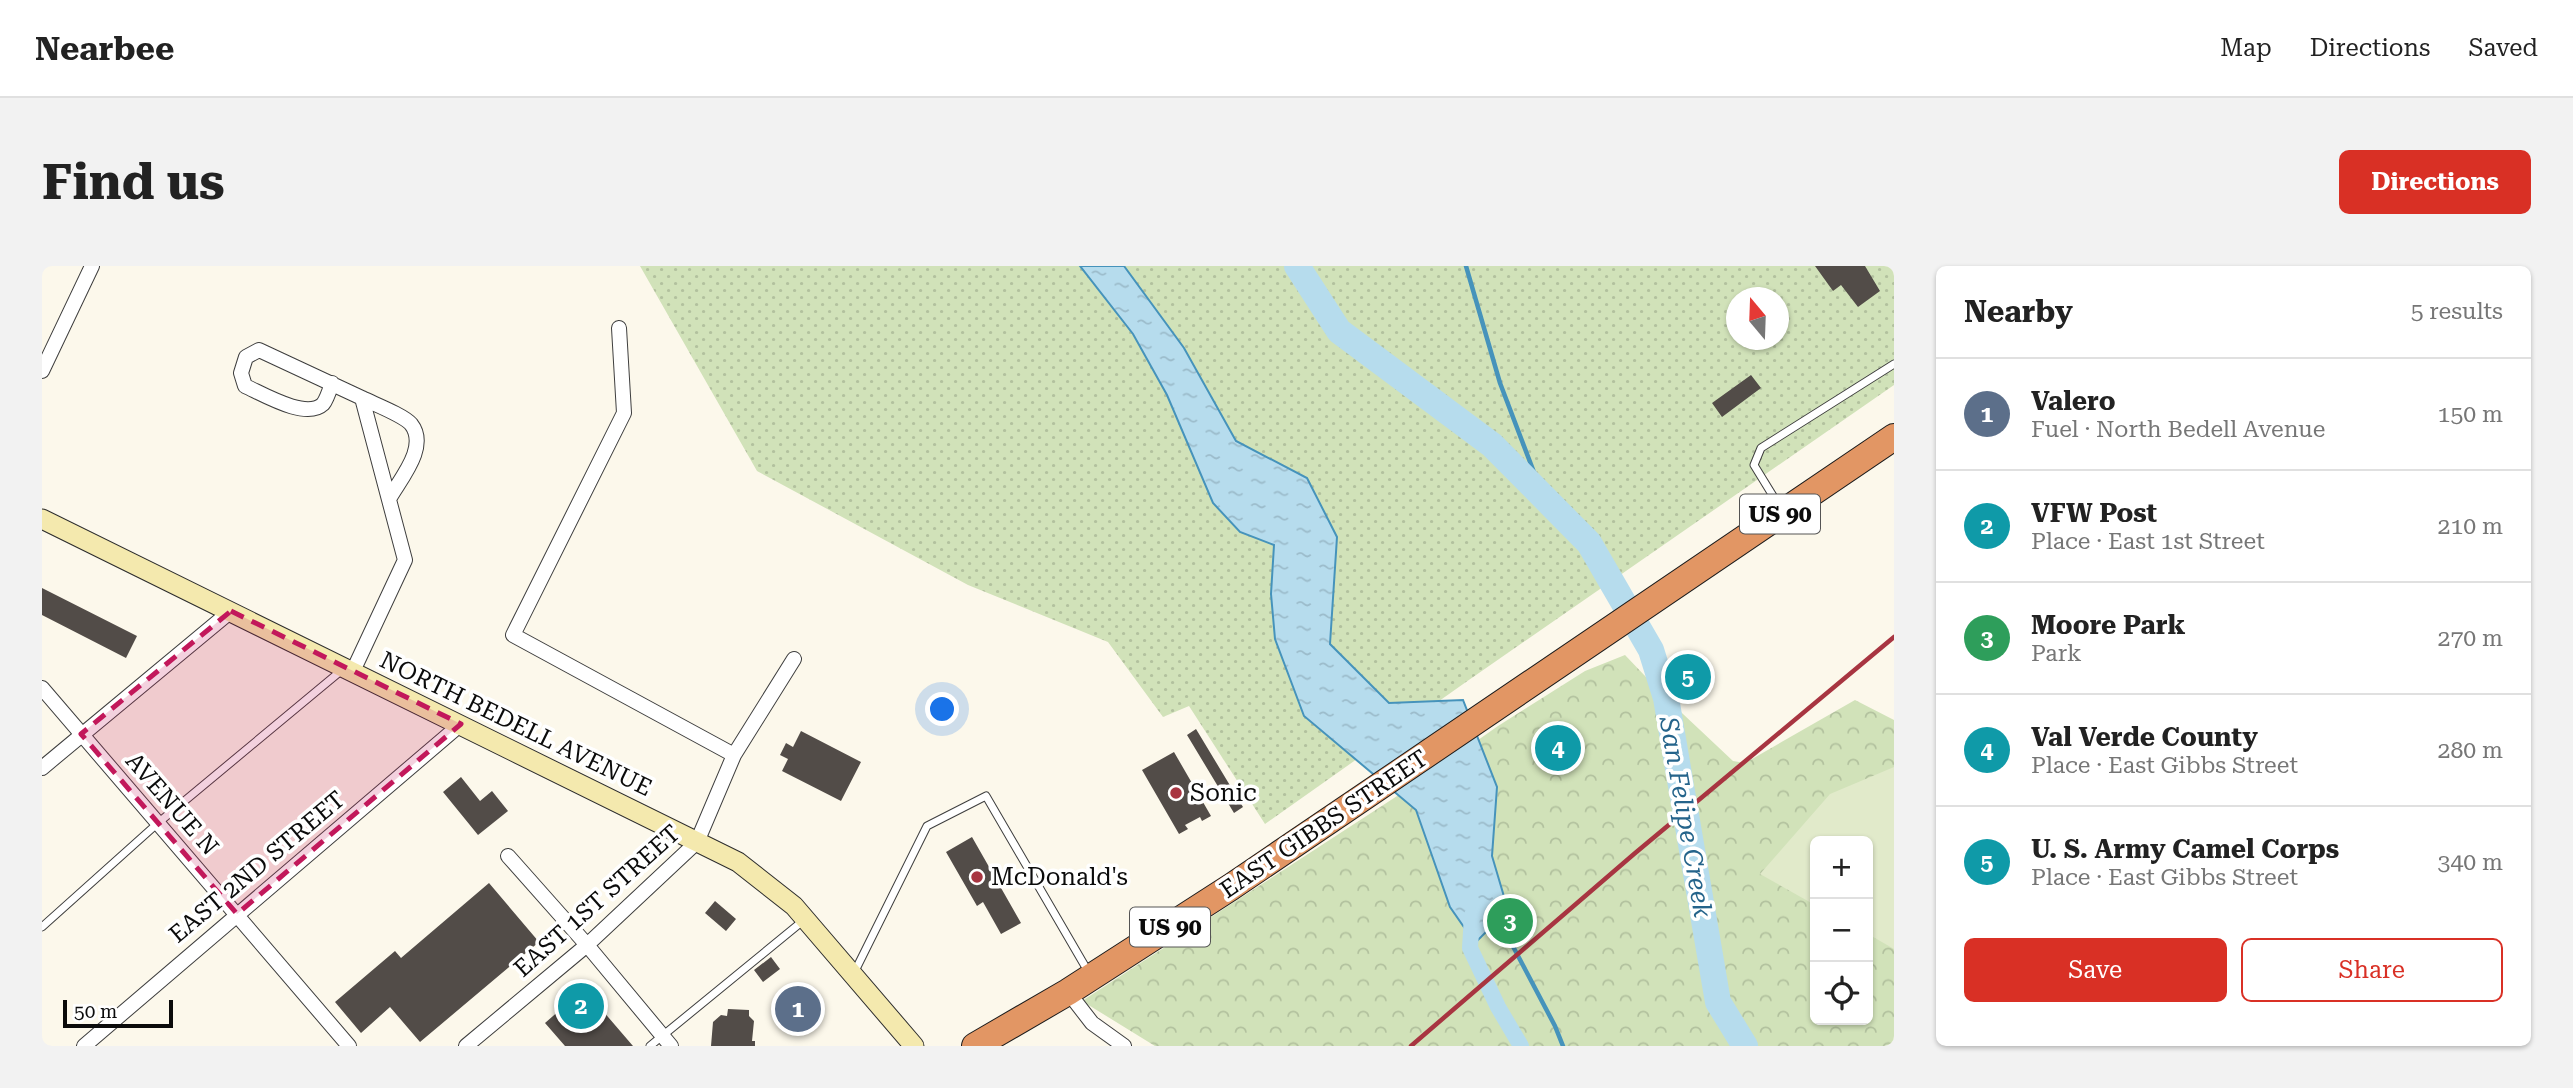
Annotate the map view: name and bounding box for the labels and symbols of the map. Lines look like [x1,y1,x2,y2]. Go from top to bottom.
north arrow [1726,287,1789,350]
road number: US 90 [1740,495,1820,534]
street label: NORTH BEDELL AVENUE [375,646,657,802]
pin: 5 [1665,651,1711,703]
your location [925,692,959,726]
water label: San Felipe Creek [1653,713,1719,920]
pin: 4 [1535,722,1581,774]
street label: EAST GIBBS STREET [1215,744,1433,904]
street label: AVENUE N [120,747,224,861]
place label: Sonic [1190,779,1257,807]
street label: EAST 2ND STREET [164,785,350,949]
marker: Sonic [1168,785,1184,801]
street label: EAST 1ST STREET [508,819,686,983]
place label: McDonald's [991,863,1128,891]
marker: McDonald's [969,869,985,885]
pin: 3 [1487,895,1533,947]
road number: US 90 [1130,908,1210,946]
pin: 2 [558,980,604,1032]
pin: 1 [775,983,821,1035]
scale bar [63,997,173,1029]

